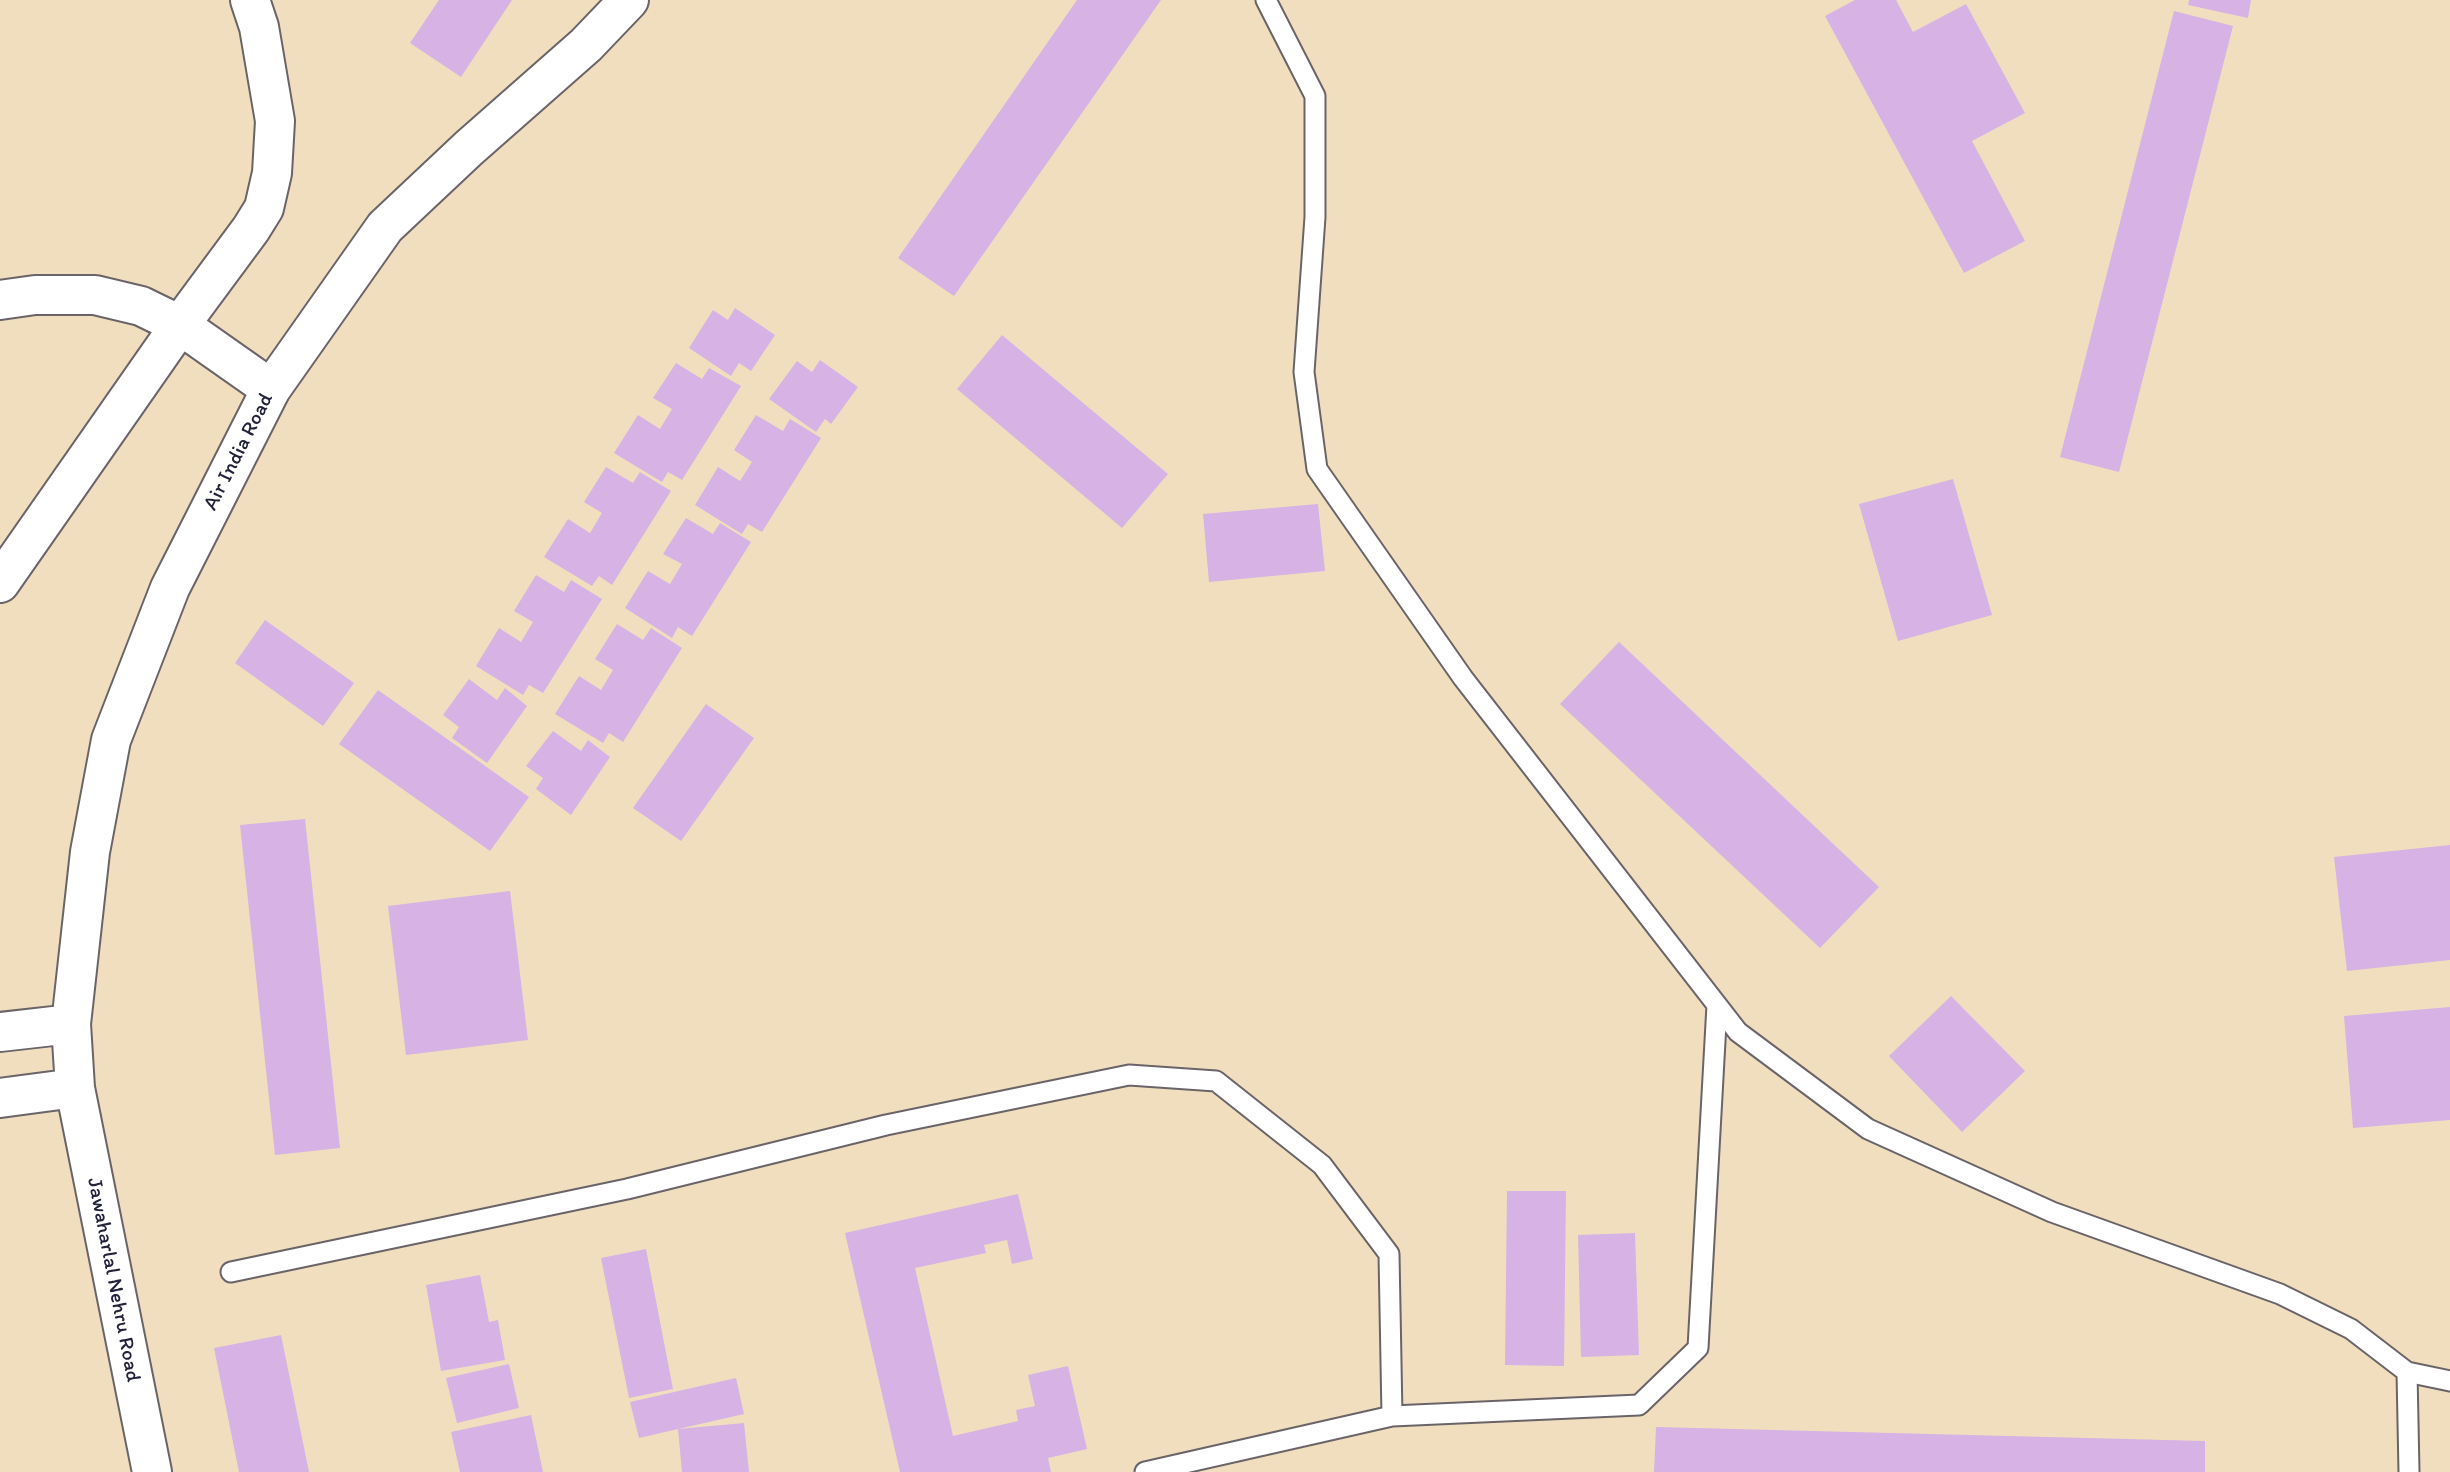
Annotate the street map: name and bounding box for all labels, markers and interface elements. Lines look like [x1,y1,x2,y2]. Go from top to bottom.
street label: Air India Road [199,389,279,515]
street label: Jawaharlal Nehru Road [81,1176,145,1384]

